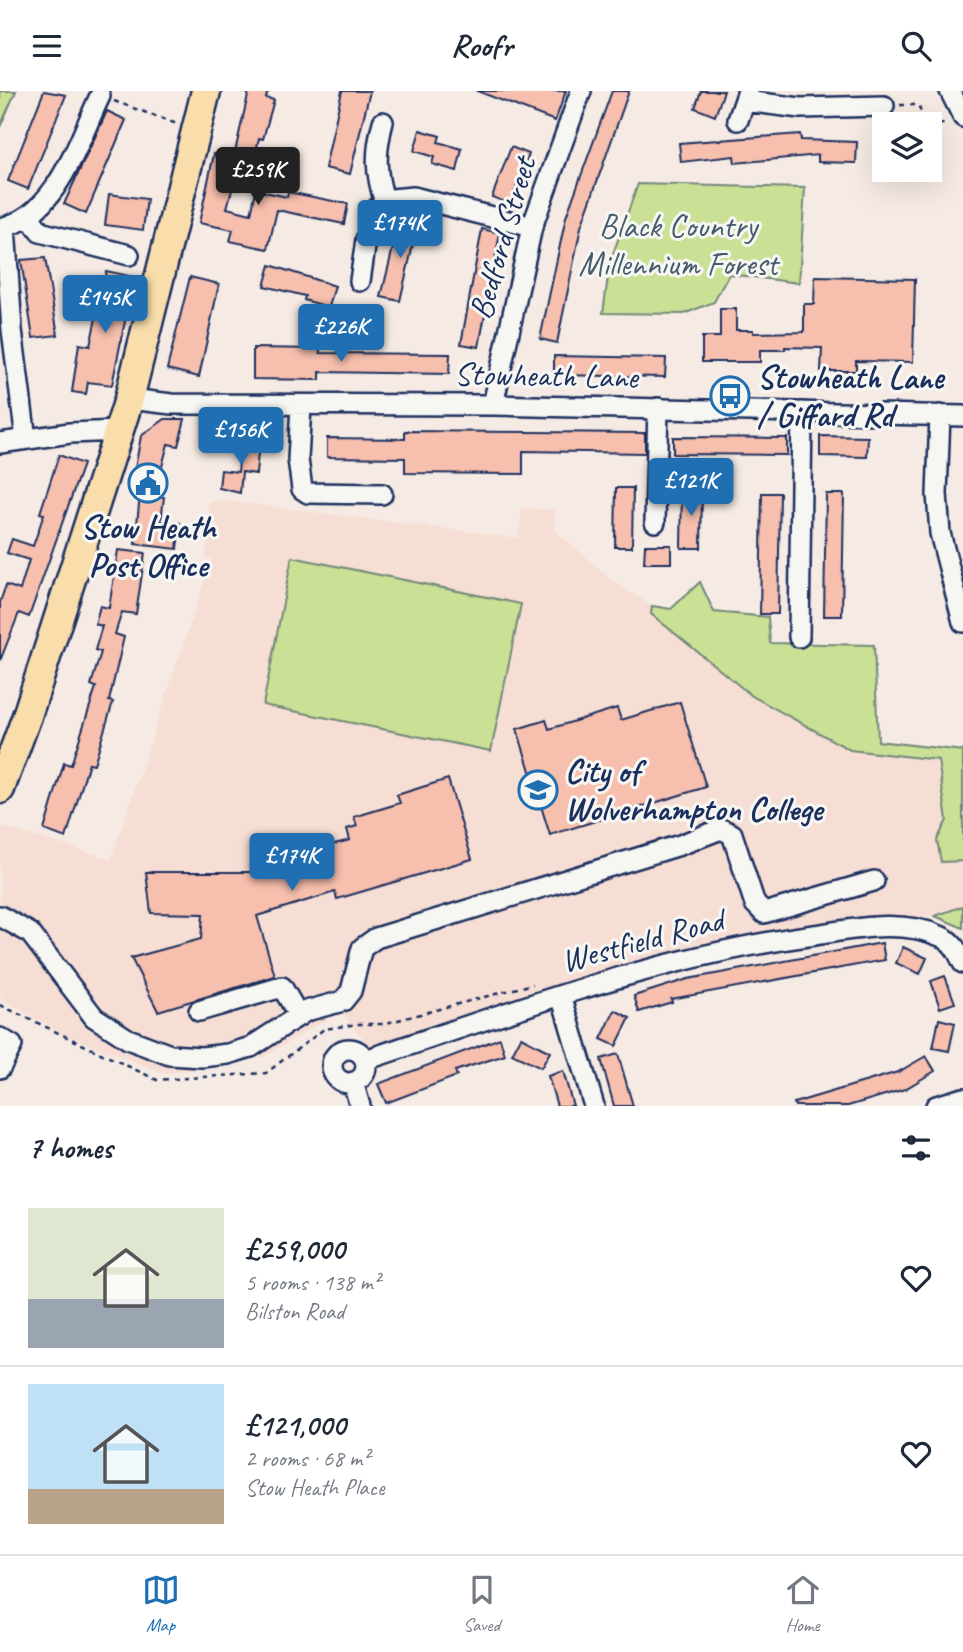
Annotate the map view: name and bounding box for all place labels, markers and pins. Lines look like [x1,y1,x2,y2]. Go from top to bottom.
pin: £259K [209,148,307,207]
pin: £174K [351,201,449,260]
pin: £145K [56,275,154,335]
pin: £226K [292,305,390,364]
place label: Stowheath Lane / Giffard Rd [757,356,946,436]
bus stop icon: Stowheath Lane / Giffard Rd [709,375,751,417]
pin: £156K [192,407,290,467]
pin: £121K [642,459,740,518]
public building icon: Stow Heath Post Office [127,462,169,504]
place label: Stow Heath Post Office [80,506,217,586]
place label: City of Wolverhampton College [565,750,825,830]
school or university icon: City of Wolverhampton College [517,769,559,811]
pin: £174K [243,833,341,893]

